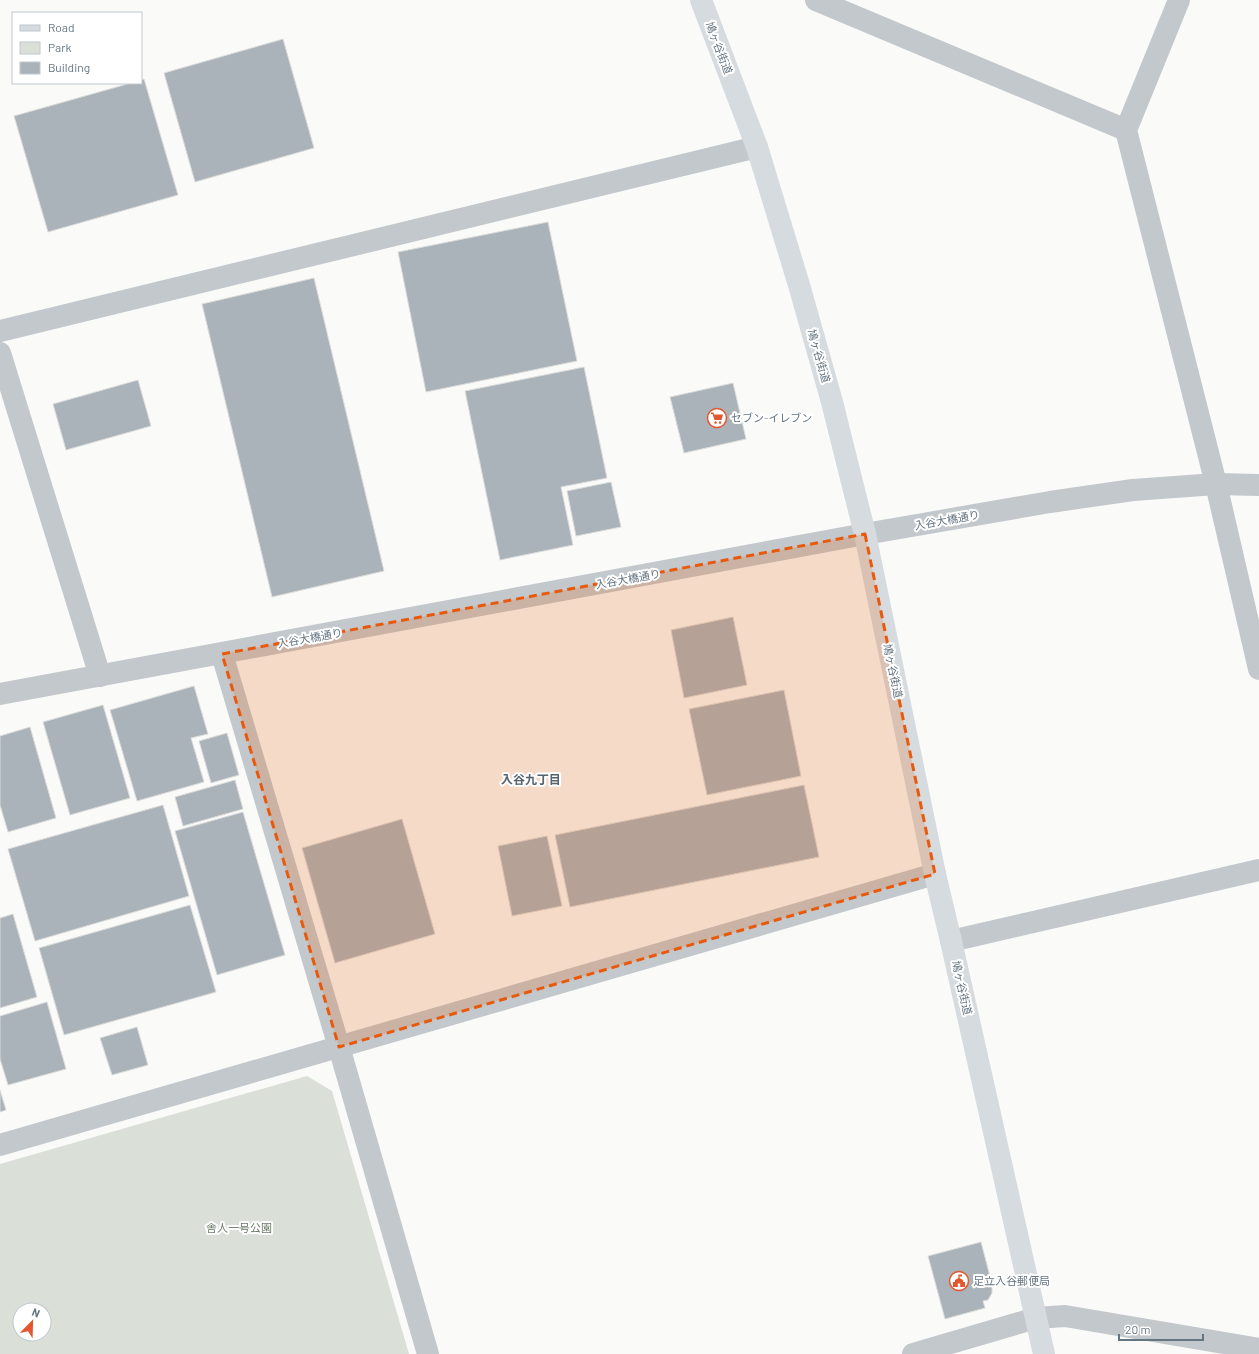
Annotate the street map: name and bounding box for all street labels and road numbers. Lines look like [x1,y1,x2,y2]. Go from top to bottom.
street label: 鳩ヶ谷街道 [704,20,735,76]
street label: 鳩ヶ谷街道 [806,328,833,384]
street label: 入谷大橋通り [913,507,981,532]
street label: 入谷大橋通り [594,566,662,591]
street label: 入谷大橋通り [276,625,344,650]
street label: 鳩ヶ谷街道 [881,643,906,699]
street label: 鳩ヶ谷街道 [950,960,975,1016]

